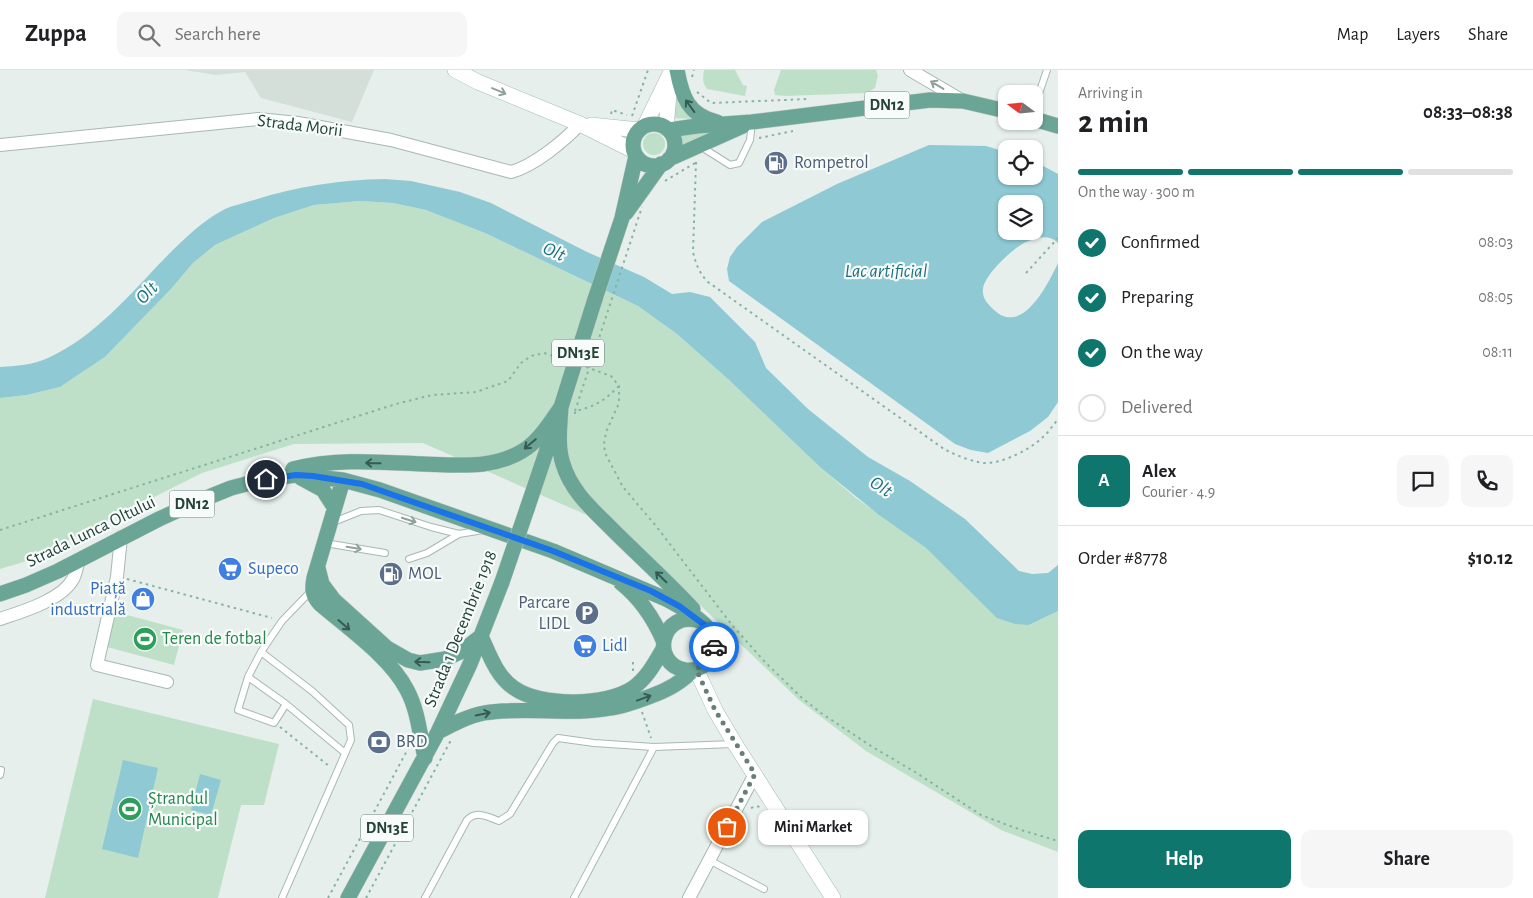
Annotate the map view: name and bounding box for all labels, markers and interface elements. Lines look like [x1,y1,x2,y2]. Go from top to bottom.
search box [117,12,467,57]
icon: search [135,21,163,49]
text: Zuppa [25,22,87,46]
text: Search here [175,25,261,44]
text: Map [1337,26,1368,44]
text: Layers [1396,26,1440,44]
text: Share [1468,26,1508,44]
one-way arrow [930,79,944,89]
north arrow [998,85,1042,130]
map controls [998,85,1043,240]
text: Arriving in [1078,85,1143,101]
one-way arrow [491,87,506,96]
road number: DN12 [864,92,910,118]
one-way arrow [685,99,695,113]
text: 08:33–08:38 [1423,103,1513,122]
text: 2 min [1078,106,1149,138]
street label: Strada Morii [256,112,344,140]
button: locate [998,140,1043,185]
fuel station icon: Rompetrol [763,150,789,176]
place label: Rompetrol [794,154,869,172]
text: On the way · 300 m [1078,184,1195,200]
button: layers [998,195,1043,240]
icon: check [1078,229,1106,257]
text: Confirmed [1121,233,1200,252]
text: 08:03 [1478,234,1513,250]
water label: Olt [540,239,569,266]
water label: Lac artificial [845,262,928,281]
water label: Olt [132,278,162,308]
icon: check [1078,284,1106,312]
text: Preparing [1121,288,1194,307]
text: 08:05 [1478,289,1513,305]
icon: check [1078,339,1106,367]
road number: DN13E [552,340,604,366]
text: On the way [1121,343,1203,362]
text: 08:11 [1482,344,1513,360]
text: Delivered [1121,398,1193,417]
one-way arrow [524,439,537,450]
button: chat [1397,455,1449,507]
button: phone [1461,455,1513,507]
pin [245,458,287,500]
one-way arrow [365,458,381,468]
text: Alex [1142,462,1176,481]
icon: home [252,465,280,493]
text: A [1098,471,1110,490]
water label: Olt [866,473,896,502]
text: Courier · 4.9 [1142,484,1215,500]
road number: DN12 [170,490,214,518]
street label: Strada Lunca Oltului [24,493,158,571]
one-way arrow [401,515,417,525]
one-way arrow [346,543,362,553]
street label: Strada 1 Decembrie 1918 [421,548,501,710]
text: Order #8778 [1078,549,1168,568]
text: $10.12 [1468,549,1513,568]
supermarket icon: Supeco [217,556,243,582]
place label: Supeco [248,560,299,578]
fuel station icon: MOL [378,561,404,587]
place label: MOL [408,565,442,583]
one-way arrow [655,571,668,583]
place label: Piață industrială [50,580,126,619]
shop icon: Piață industrială [130,586,156,612]
place label: Parcare LIDL [518,594,571,633]
parking icon: Parcare LIDL [574,600,600,626]
one-way arrow [338,619,351,631]
courier [689,622,739,672]
sports icon: Teren de fotbal [132,626,158,652]
place label: Teren de fotbal [162,630,267,648]
supermarket icon: Lidl [572,633,598,659]
icon: car [700,633,728,661]
place label: Lidl [602,637,628,655]
one-way arrow [415,657,431,666]
one-way arrow [636,693,651,702]
one-way arrow [475,708,491,718]
bank icon: BRD [366,729,392,755]
place label: BRD [396,733,427,751]
place label: Ștrandul Municipal [148,790,218,829]
sports icon: Ștrandul Municipal [117,796,143,822]
pin [706,806,748,848]
callout: Mini Market [757,810,867,844]
icon: bag [713,813,741,841]
road number: DN13E [361,814,413,841]
text: Mini Market [774,819,852,835]
button: Help [1078,830,1291,888]
button: Share [1301,830,1513,888]

